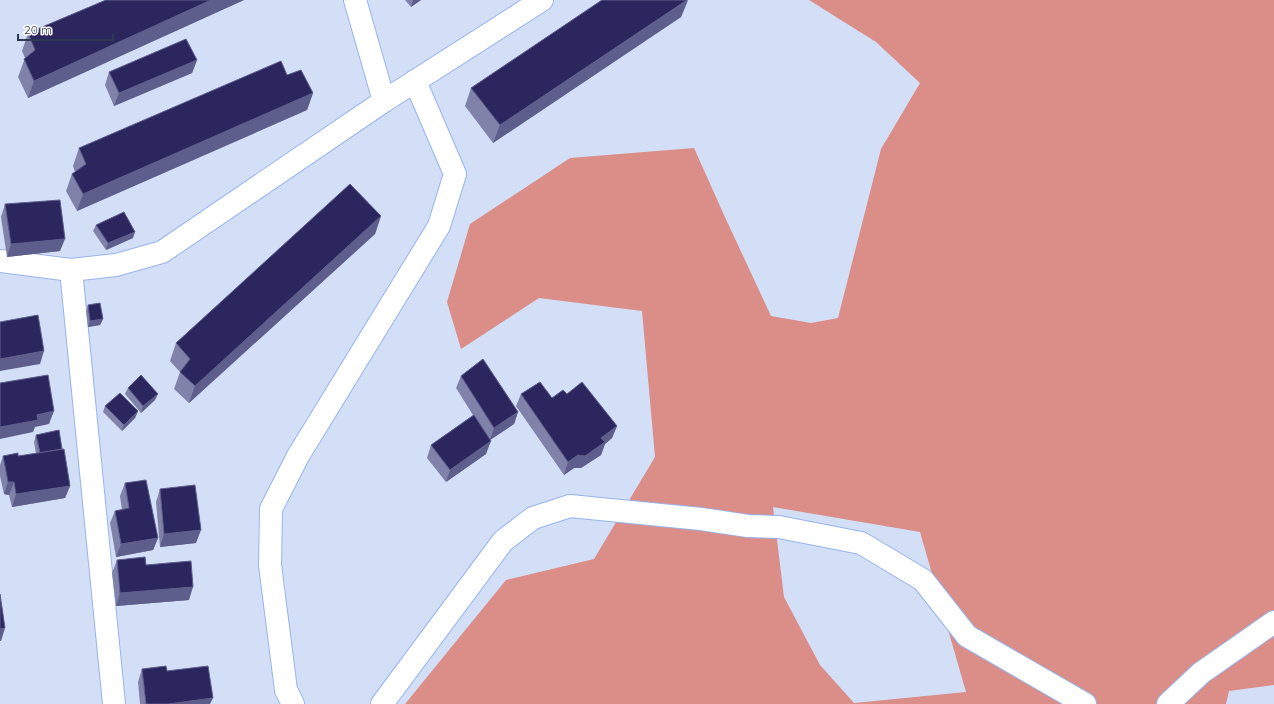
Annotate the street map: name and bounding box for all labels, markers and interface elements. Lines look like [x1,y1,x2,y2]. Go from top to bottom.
scale bar [18,16,113,42]
text: 20 m [24,22,52,37]

